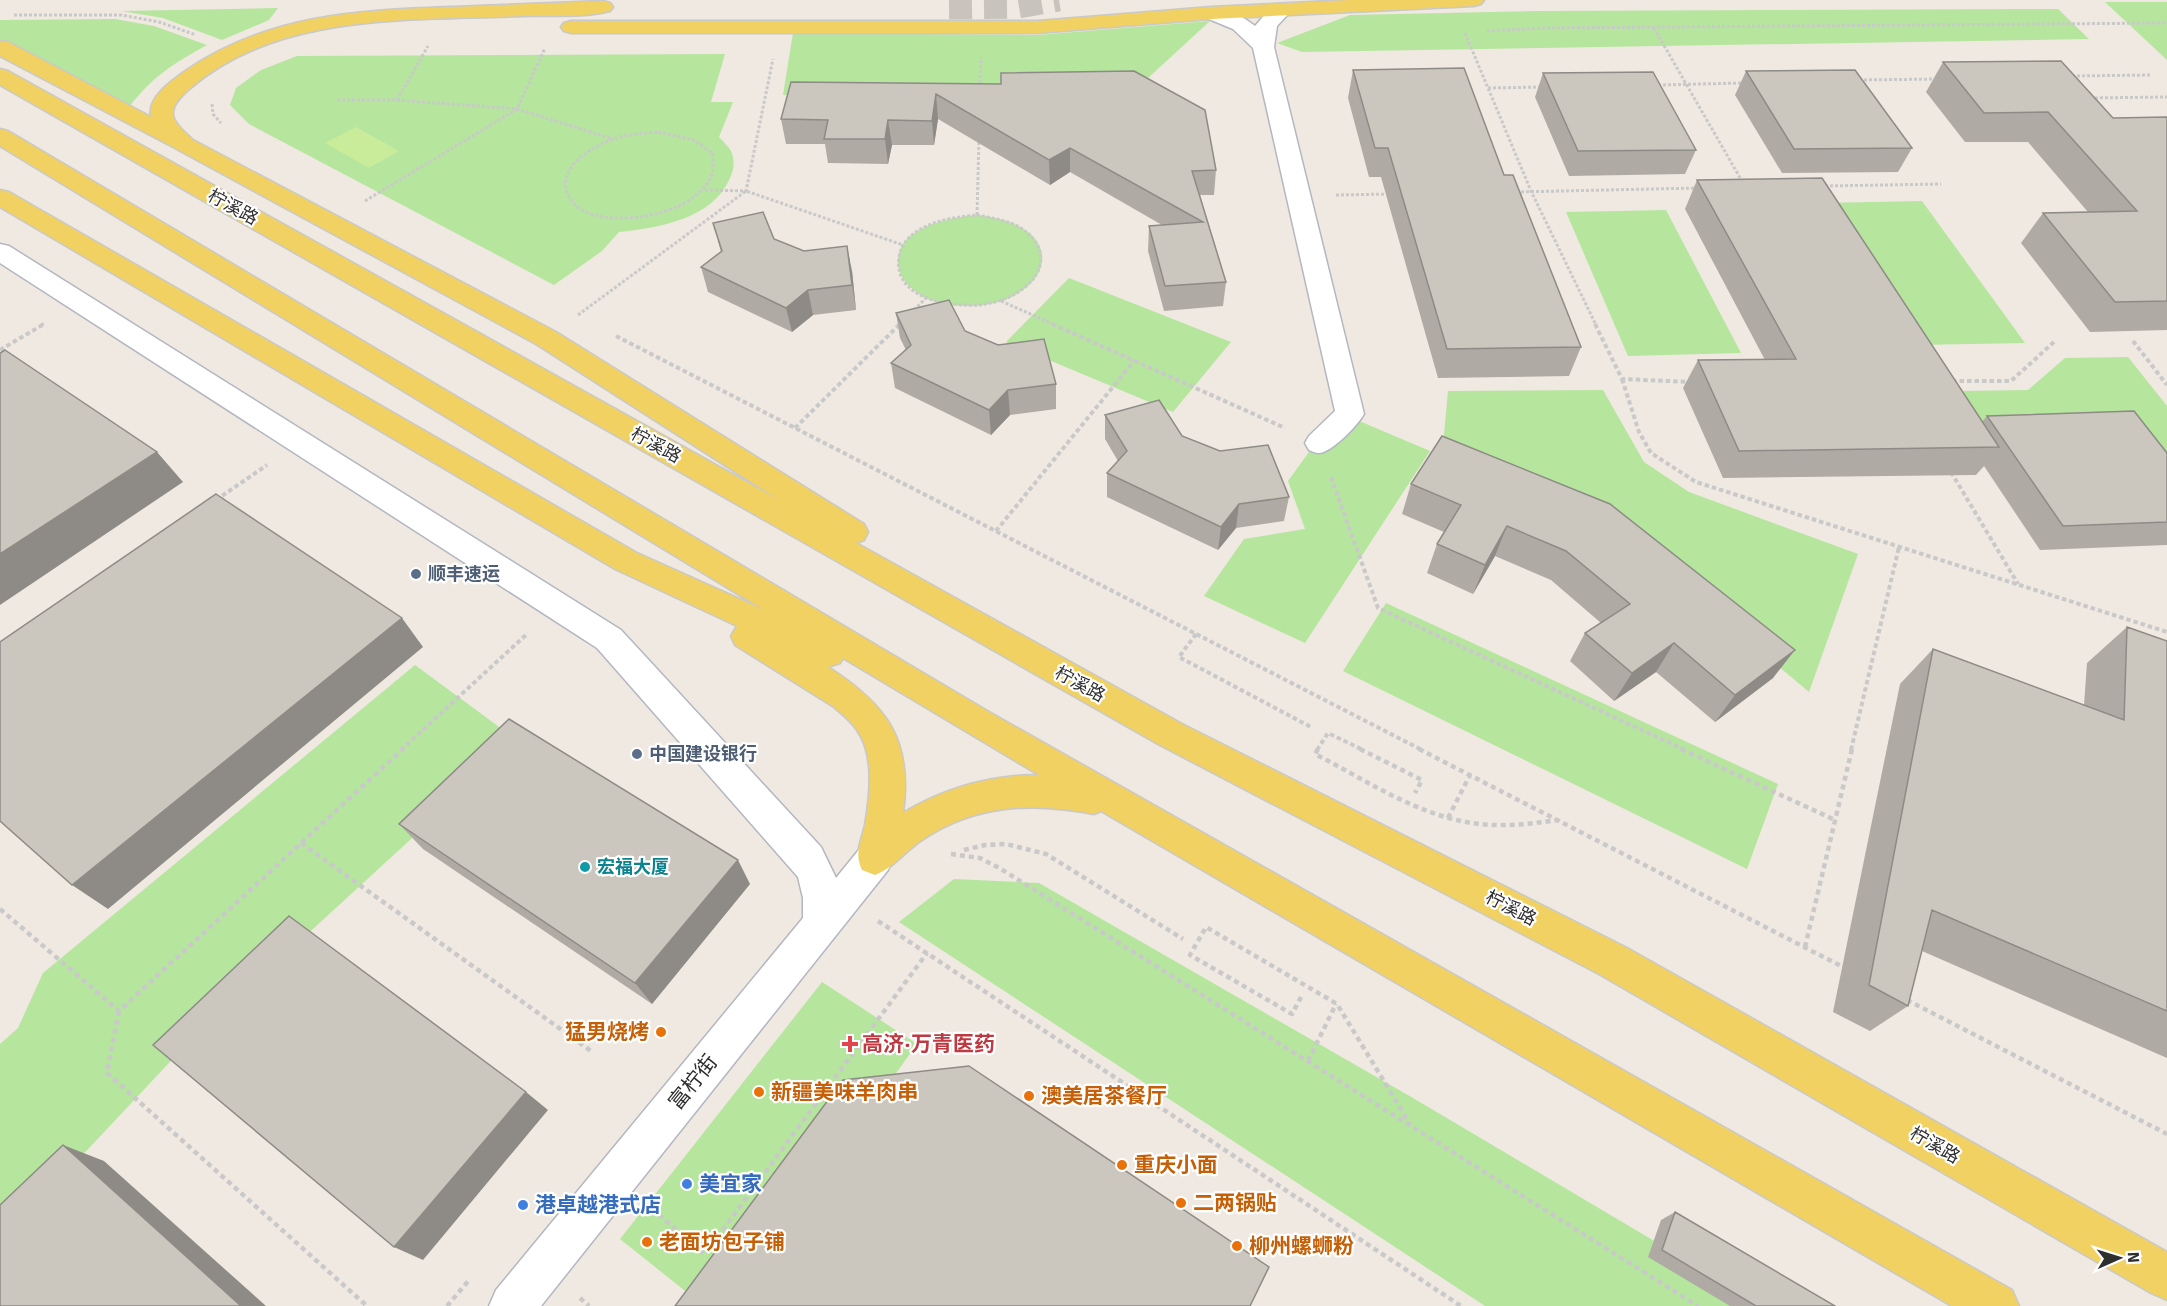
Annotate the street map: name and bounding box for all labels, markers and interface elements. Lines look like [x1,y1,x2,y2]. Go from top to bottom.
street label: 柠溪路 [204,184,262,230]
street label: 柠溪路 [627,422,685,468]
place label: 顺丰速运 [428,563,500,585]
marker: 顺丰速运 [409,567,423,581]
street label: 柠溪路 [1051,661,1109,707]
place label: 中国建设银行 [649,743,757,765]
marker: 中国建设银行 [630,747,644,761]
place label: 宏福大厦 [597,856,669,878]
marker: 宏福大厦 [578,860,592,874]
street label: 柠溪路 [1482,886,1540,930]
place label: 猛男烧烤 [565,1019,649,1045]
marker: 猛男烧烤 [654,1025,668,1039]
place label: 高济·万青医药 [862,1031,995,1057]
marker: 高济·万青医药 [843,1037,857,1051]
street label: 富柠街 [663,1049,723,1115]
place label: 新疆美味羊肉串 [771,1079,918,1105]
place label: 澳美居茶餐厅 [1041,1083,1167,1109]
marker: 新疆美味羊肉串 [752,1085,766,1099]
marker: 澳美居茶餐厅 [1022,1089,1036,1103]
street label: 柠溪路 [1906,1122,1964,1168]
place label: 重庆小面 [1134,1152,1218,1178]
marker: 重庆小面 [1115,1158,1129,1172]
place label: 美宜家 [699,1171,762,1197]
marker: 美宜家 [680,1177,694,1191]
place label: 二两锅贴 [1193,1190,1277,1216]
place label: 港卓越港式店 [535,1192,661,1218]
marker: 二两锅贴 [1174,1196,1188,1210]
marker: 港卓越港式店 [516,1198,530,1212]
north arrow [2089,1228,2149,1288]
place label: 老面坊包子铺 [659,1229,785,1255]
place label: 柳州螺蛳粉 [1249,1233,1354,1259]
marker: 老面坊包子铺 [640,1235,654,1249]
marker: 柳州螺蛳粉 [1230,1239,1244,1253]
text: N [2123,1251,2143,1263]

